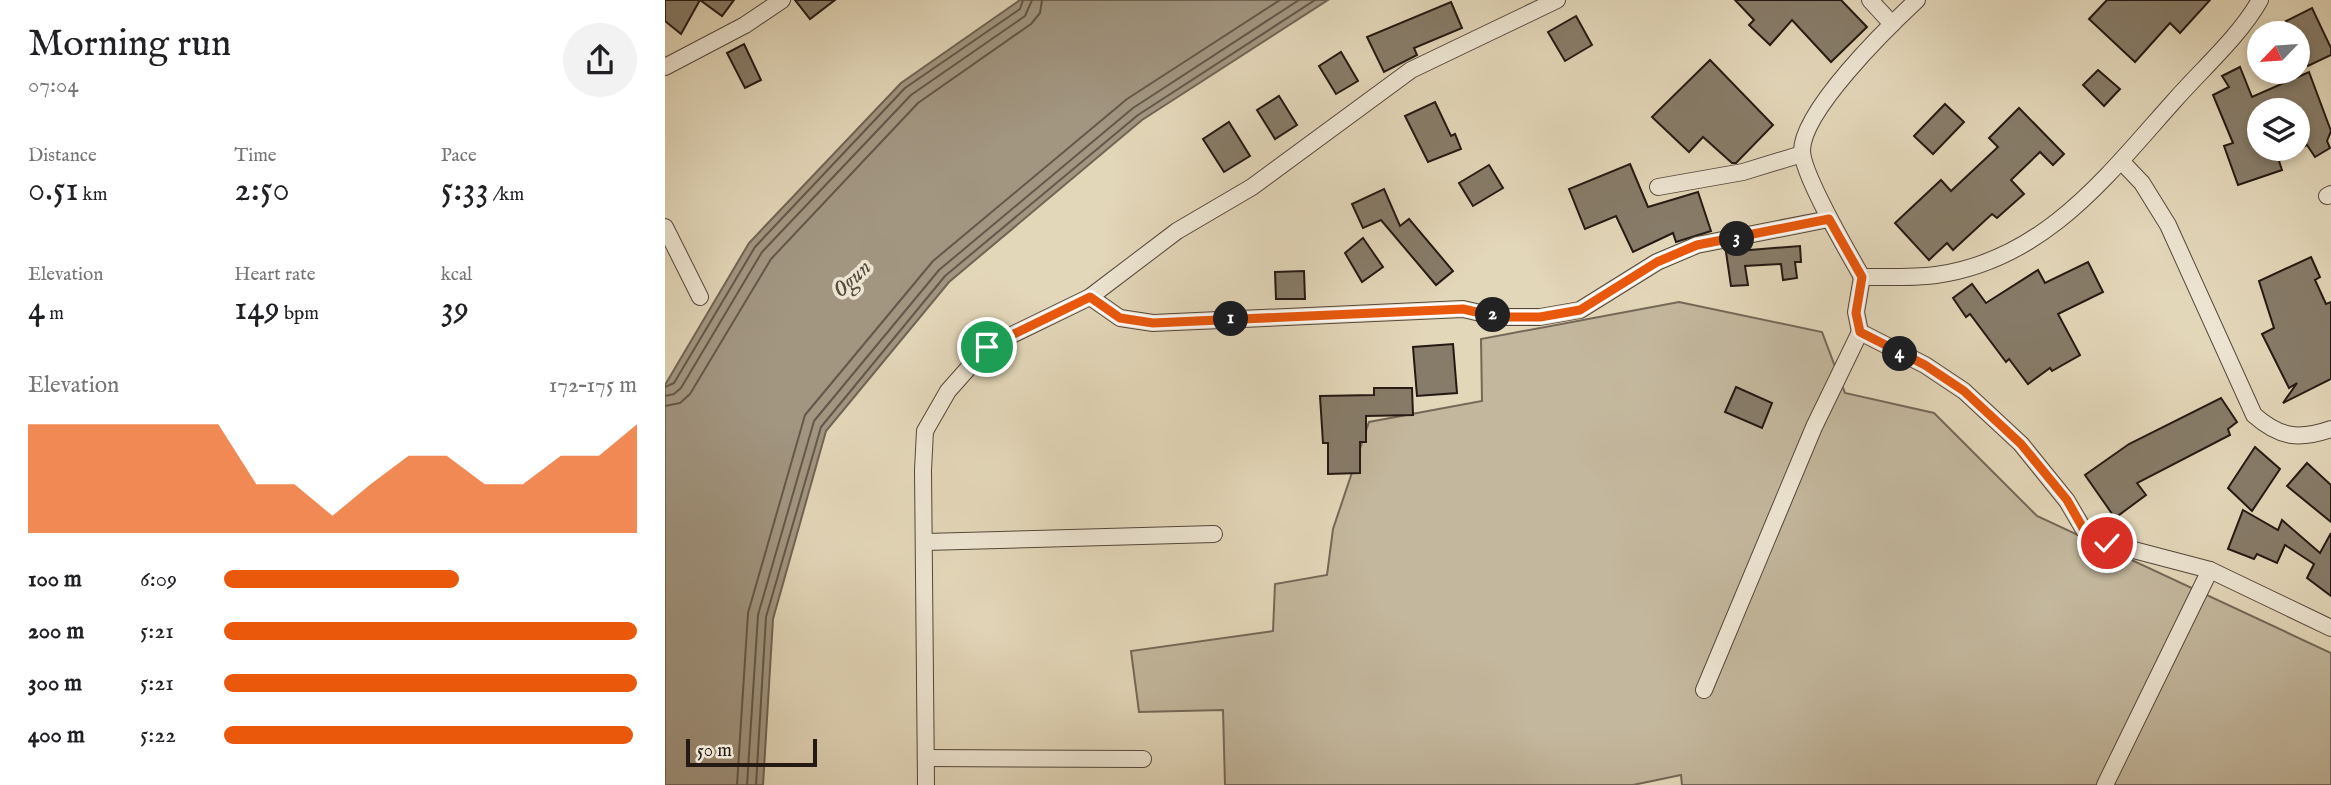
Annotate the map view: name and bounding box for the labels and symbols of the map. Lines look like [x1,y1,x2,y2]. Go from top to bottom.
north arrow [2247,21,2310,84]
pin: 3 [1719,222,1755,256]
water label: Ogun [826,253,878,305]
pin: 2 [1475,298,1511,332]
pin: 1 [1213,302,1249,336]
pin [957,317,1017,377]
pin: 4 [1883,336,1917,372]
pin [2077,513,2137,573]
scale bar [686,736,817,768]

